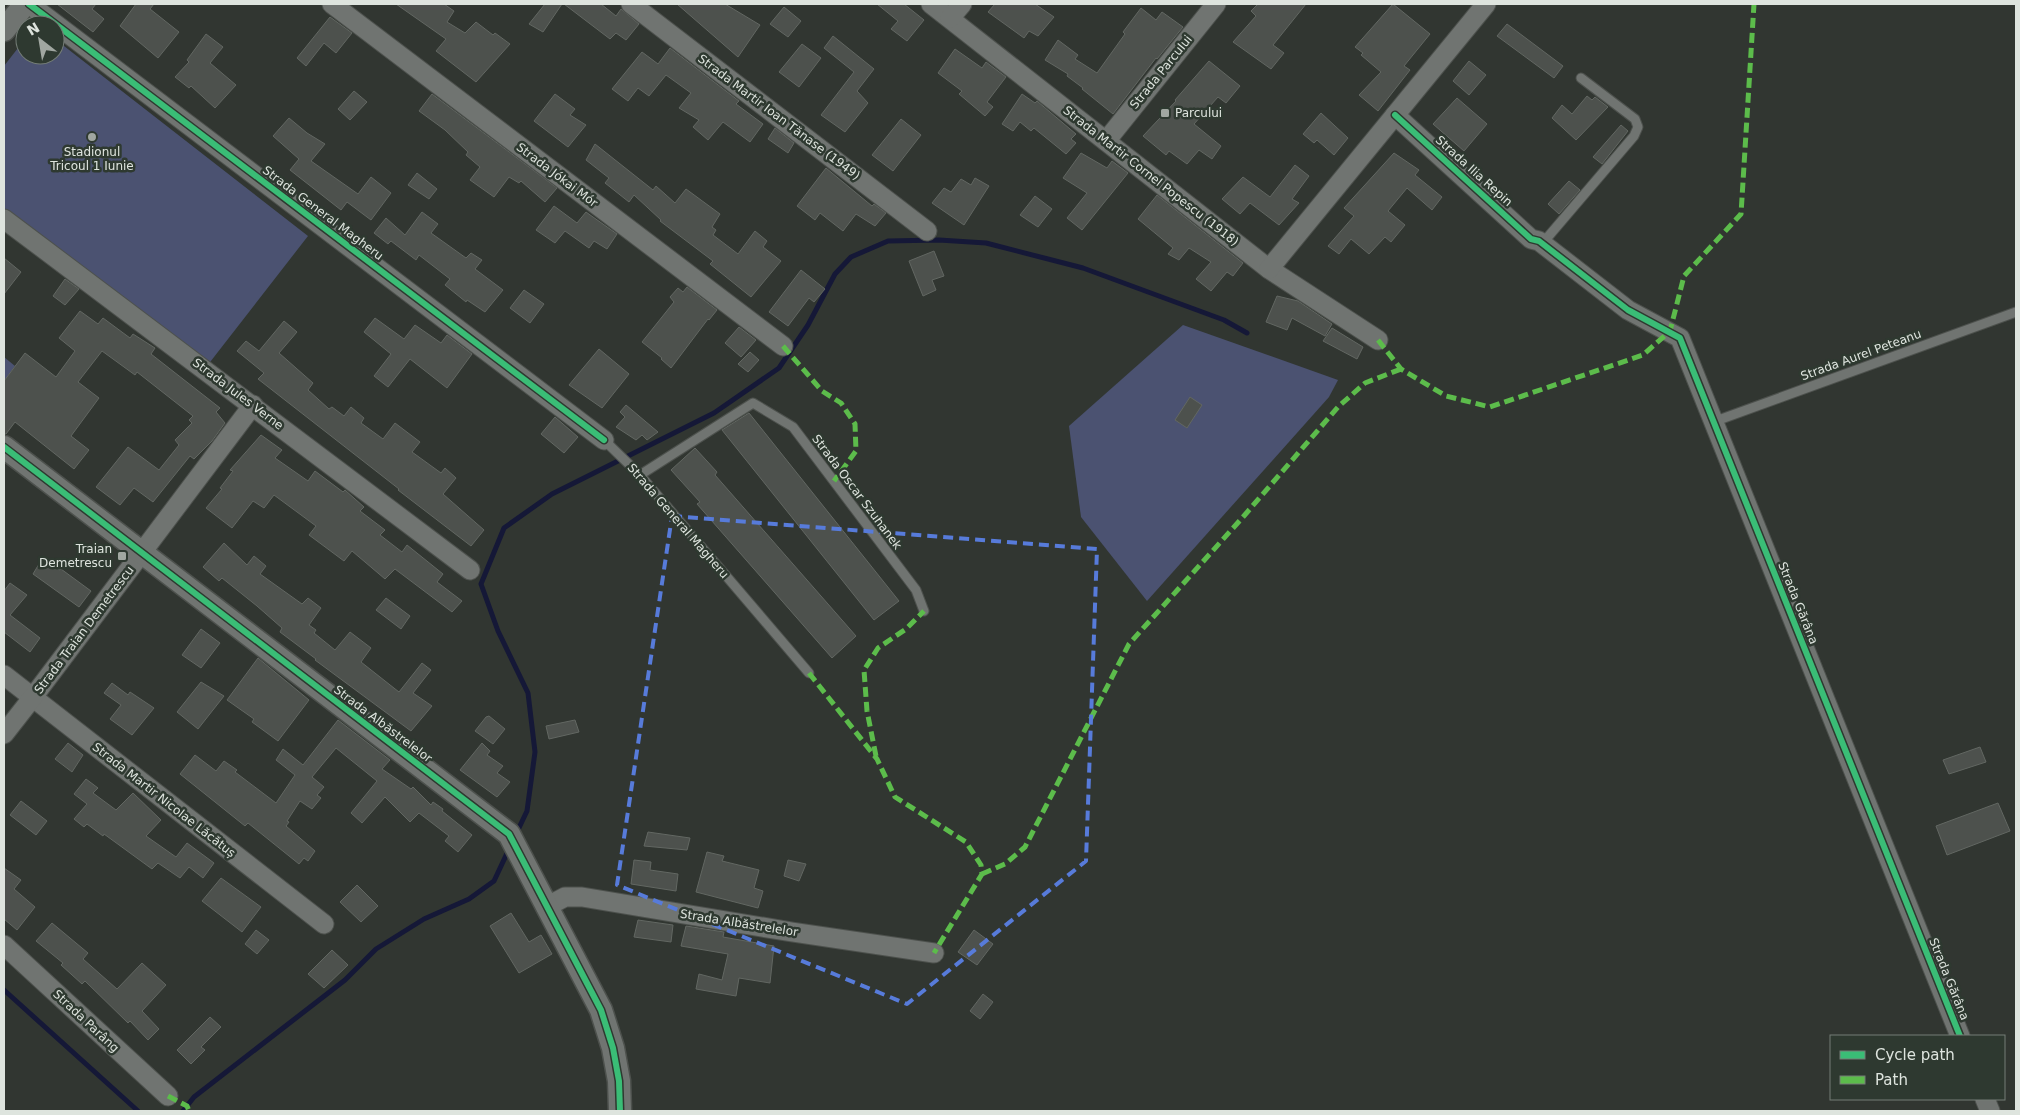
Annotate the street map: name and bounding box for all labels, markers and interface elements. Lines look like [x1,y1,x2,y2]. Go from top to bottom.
north arrow [15,15,65,65]
text: N [24,19,42,39]
street label: Strada Parcului [1127,32,1195,112]
street label: Strada Martir Ioan Tănase (1949) [695,51,863,183]
street label: Strada Martir Cornel Popescu (1918) [1061,103,1241,249]
place label: Parcului [1175,106,1222,120]
marker: Parcului [1159,107,1171,119]
marker: Stadionul Tricoul 1 Iunie [86,131,98,143]
street label: Strada Ilia Repin [1433,133,1515,209]
street label: Strada Jókai Mór [514,140,600,210]
place label: Stadionul Tricoul 1 Iunie [49,145,134,173]
street label: Strada General Magheru [260,163,386,263]
street label: Strada Aurel Peteanu [1799,327,1923,383]
street label: Strada Jules Verne [190,355,286,433]
street label: Strada Oscar Szuhanek [809,432,905,552]
street label: Strada General Magheru [624,461,732,581]
place label: Traian Demetrescu [39,542,112,570]
marker: Traian Demetrescu [116,550,128,562]
street label: Strada Gărâna [1775,560,1821,646]
street label: Strada Traian Demetrescu [31,563,137,697]
street label: Strada Albăstrelelor [331,683,435,766]
street label: Strada Martir Nicolae Lăcătuș [90,740,238,860]
street label: Strada Albăstrelelor [679,907,799,939]
street label: Strada Gărâna [1926,936,1972,1022]
street label: Strada Parâng [50,987,122,1055]
legend [1830,1035,2005,1100]
text: Cycle path [1875,1046,1955,1064]
text: Path [1875,1071,1908,1089]

